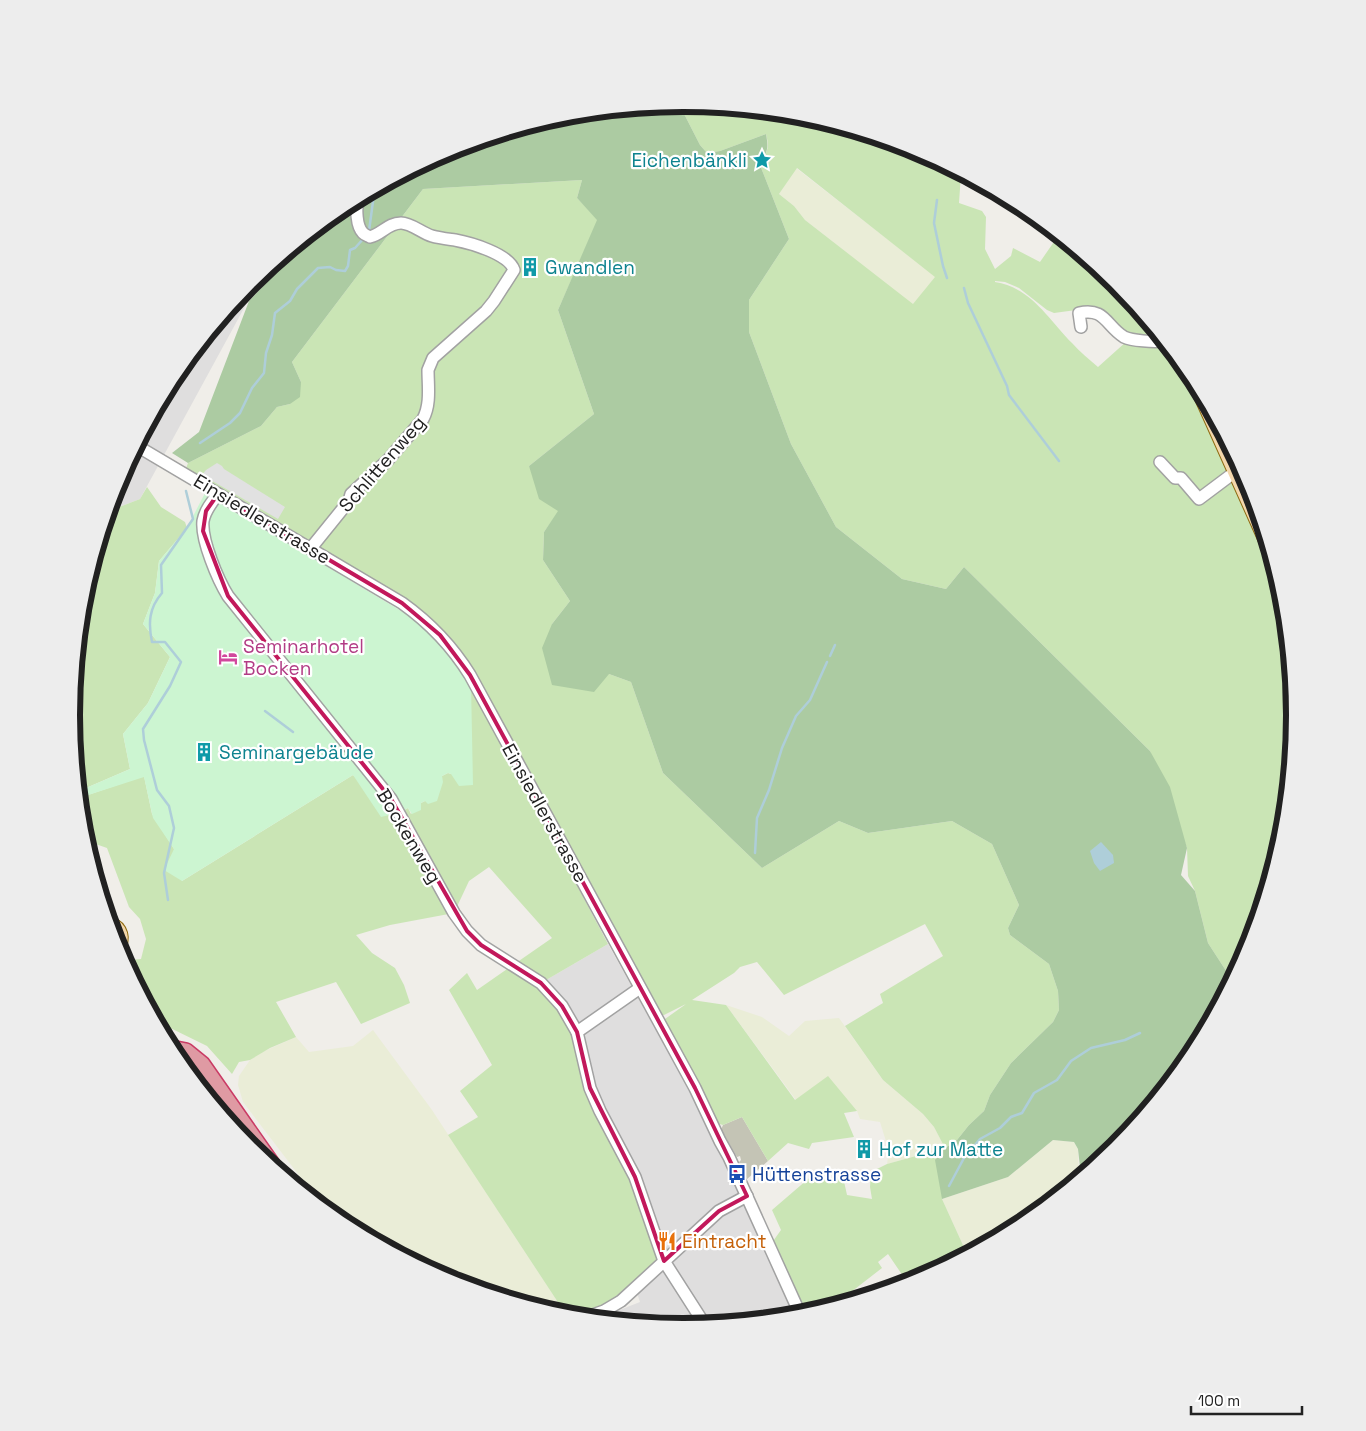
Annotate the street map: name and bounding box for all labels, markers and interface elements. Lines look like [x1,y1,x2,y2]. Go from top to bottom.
place label: Eichenbänkli [631,148,747,173]
place icon: Eichenbänkli [751,149,773,171]
place label: Gwandlen [545,255,635,280]
building icon: Gwandlen [519,256,541,278]
street label: Schlittenweg [333,410,431,518]
street label: Einsiedlerstrasse [189,468,335,570]
place label: Seminarhotel Bocken [243,634,364,681]
hotel icon: Seminarhotel Bocken [217,646,239,668]
street label: Einsiedlerstrasse [496,739,594,887]
place label: Seminargebäude [219,740,374,765]
building icon: Seminargebäude [193,741,215,763]
street label: Bockenweg [371,784,447,888]
place label: Hof zur Matte [879,1137,1003,1162]
building icon: Hof zur Matte [853,1138,875,1160]
place label: Hüttenstrasse [752,1162,881,1187]
bus stop icon: Hüttenstrasse [726,1163,748,1185]
place label: Eintracht [682,1229,766,1254]
restaurant icon: Eintracht [656,1230,678,1252]
scale bar [1191,1384,1302,1416]
text: 100 m [1198,1391,1240,1410]

